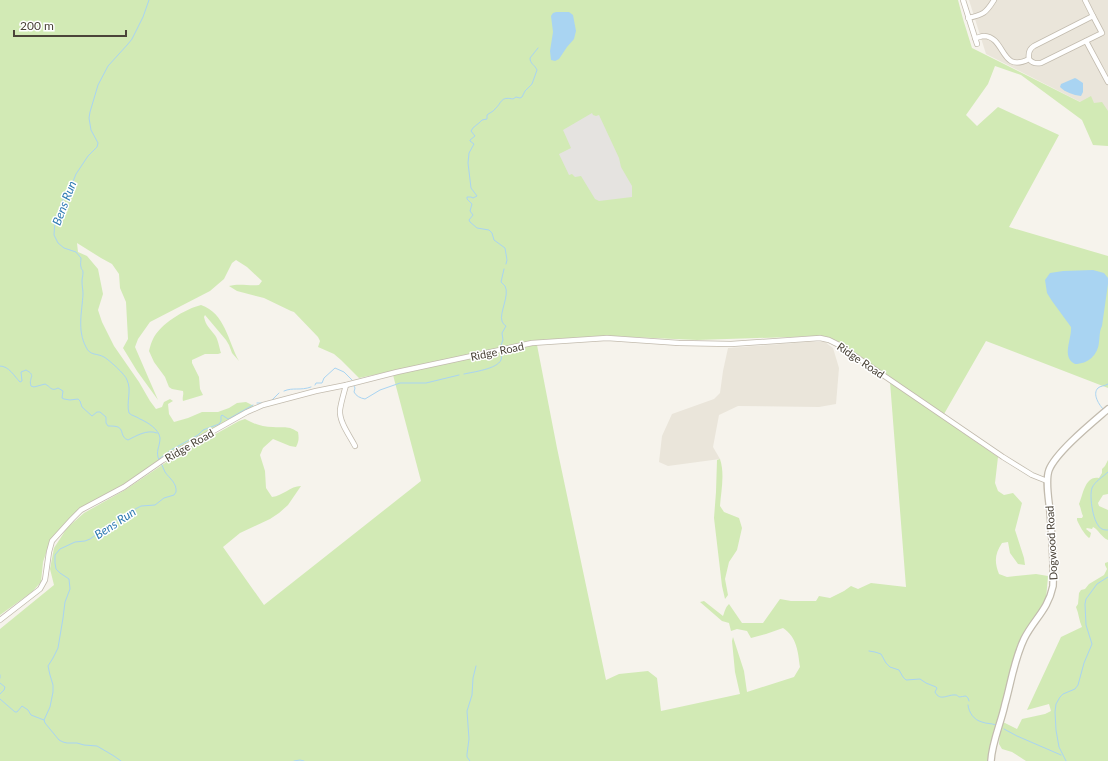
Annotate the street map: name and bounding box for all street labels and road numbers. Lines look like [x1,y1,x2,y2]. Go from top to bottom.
street label: Ridge Road [469,339,525,363]
street label: Ridge Road [835,339,887,381]
street label: Ridge Road [162,426,216,464]
street label: Dogwood Road [1043,505,1059,581]

